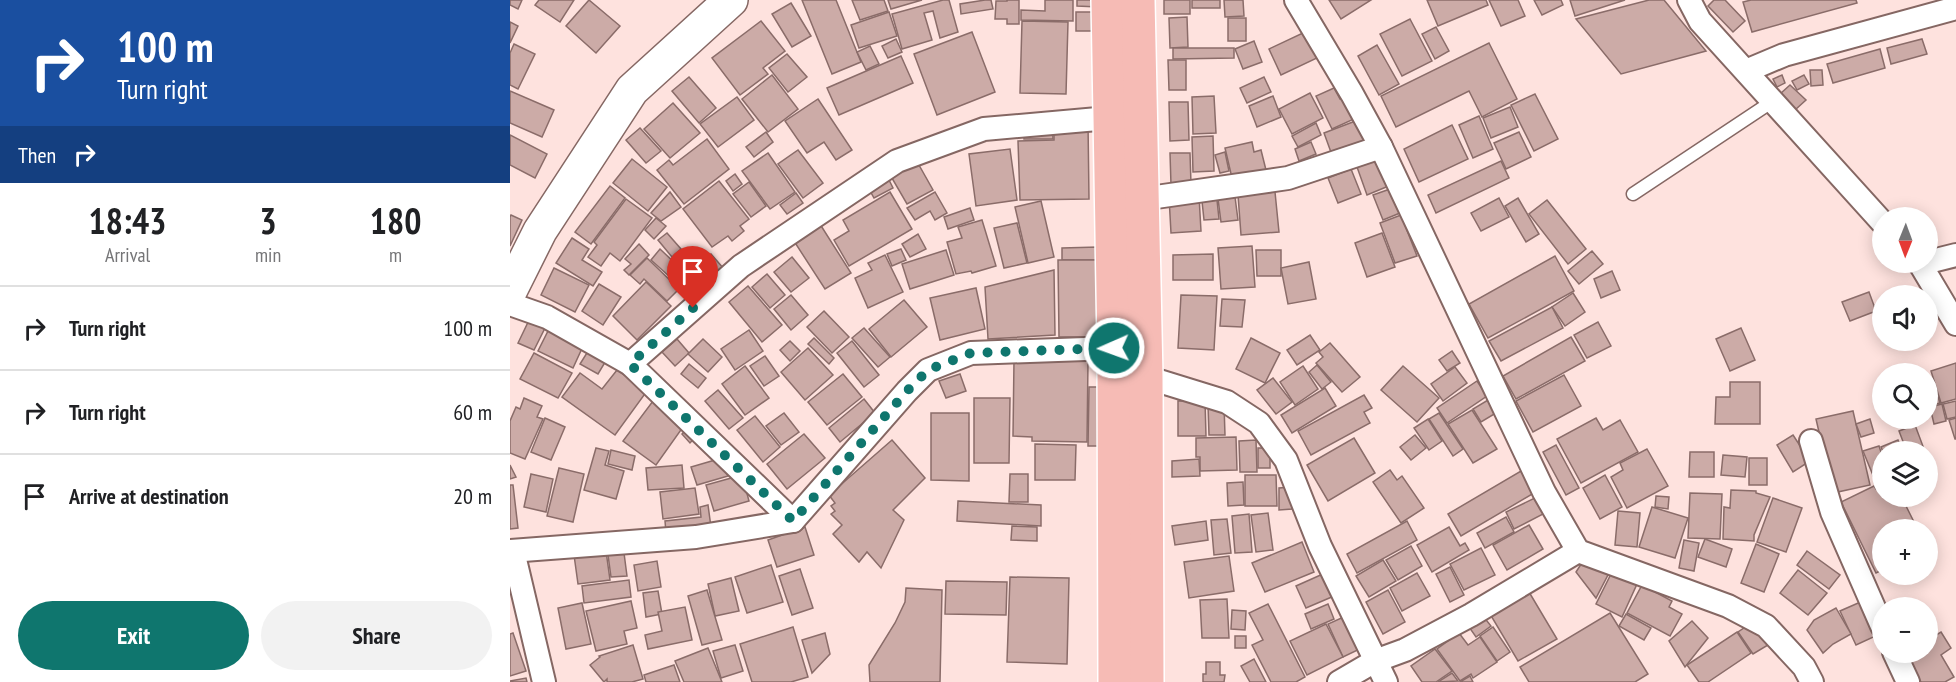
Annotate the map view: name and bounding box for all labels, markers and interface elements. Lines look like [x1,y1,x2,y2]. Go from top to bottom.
text: 100 m [117,19,214,74]
icon: right [18,24,96,102]
text: Turn right [117,72,208,106]
icon: right [68,138,101,171]
text: Then [18,141,56,169]
text: 18:43 [89,197,166,244]
text: 3 [259,197,277,244]
text: 180 [370,197,421,244]
north arrow [1872,207,1938,273]
map controls [1872,207,1938,663]
text: Arrival [105,242,150,268]
text: min [255,242,281,268]
text: m [389,242,402,268]
pin [667,246,718,308]
icon: arrive [676,255,709,288]
button: sound [1872,285,1938,351]
icon: right [18,312,51,345]
text: Turn right [69,314,146,342]
text: 100 m [443,314,492,342]
position arrow [1082,316,1146,380]
button: search [1872,363,1938,429]
icon: right [18,396,51,429]
text: Turn right [69,398,146,426]
text: 60 m [453,398,492,426]
button: layers [1872,441,1938,507]
icon: arrive [18,480,51,513]
text: Arrive at destination [69,482,229,510]
text: 20 m [453,482,492,510]
button: + [1872,519,1938,585]
button: − [1872,597,1938,663]
button: Exit [18,601,249,670]
button: Share [261,601,492,670]

